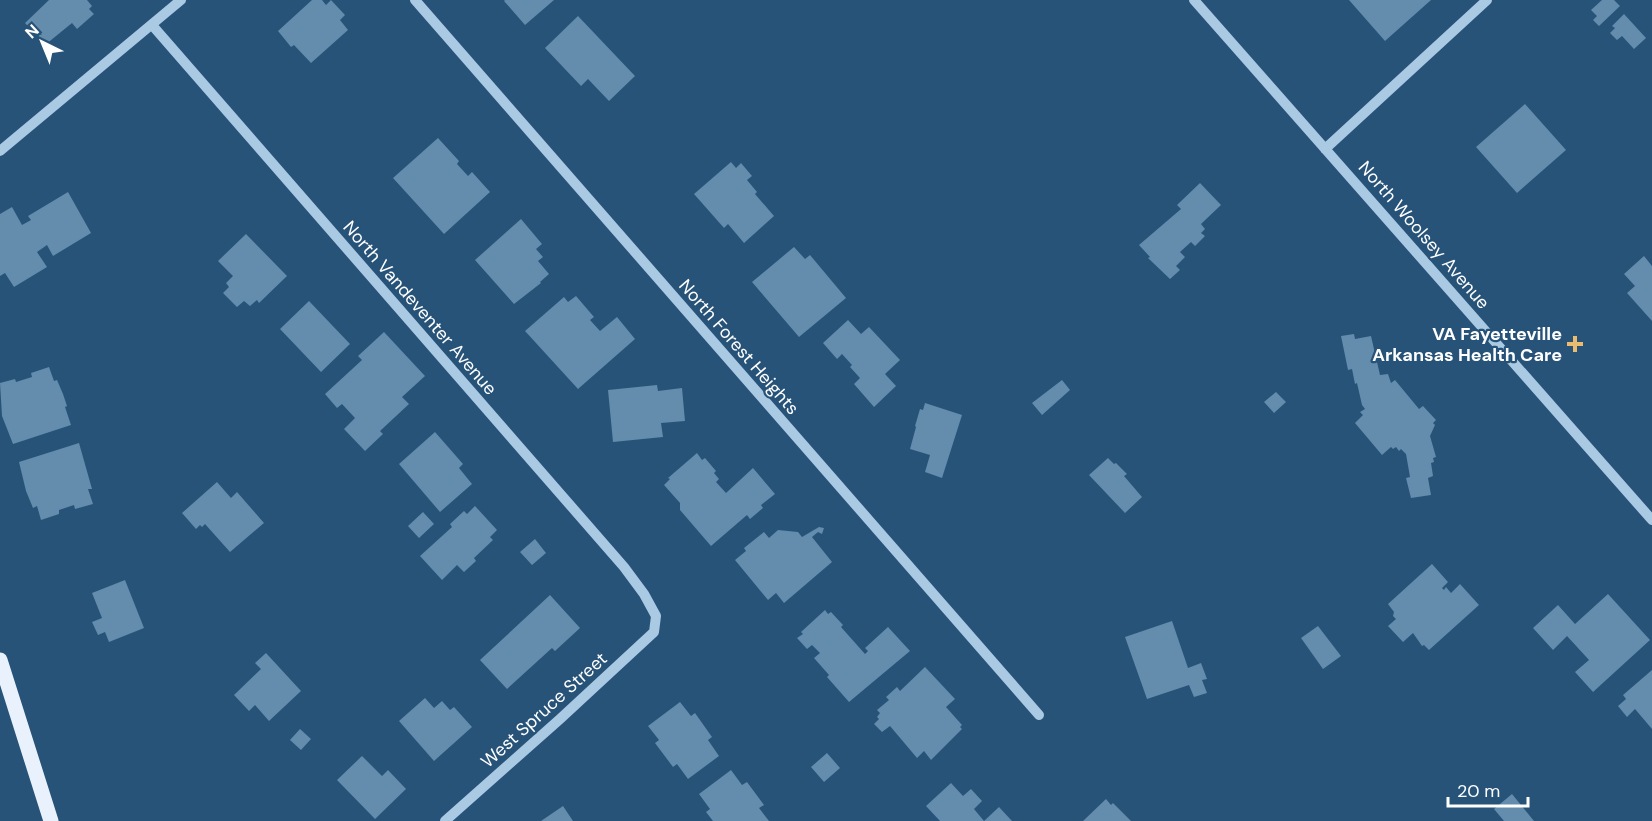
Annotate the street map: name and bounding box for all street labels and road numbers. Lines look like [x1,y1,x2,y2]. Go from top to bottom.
street label: North Woolsey Avenue [1353,156,1495,314]
street label: North Vandeventer Avenue [338,216,502,400]
street label: North Forest Heights [673,274,805,420]
street label: West Spruce Street [476,647,612,773]

